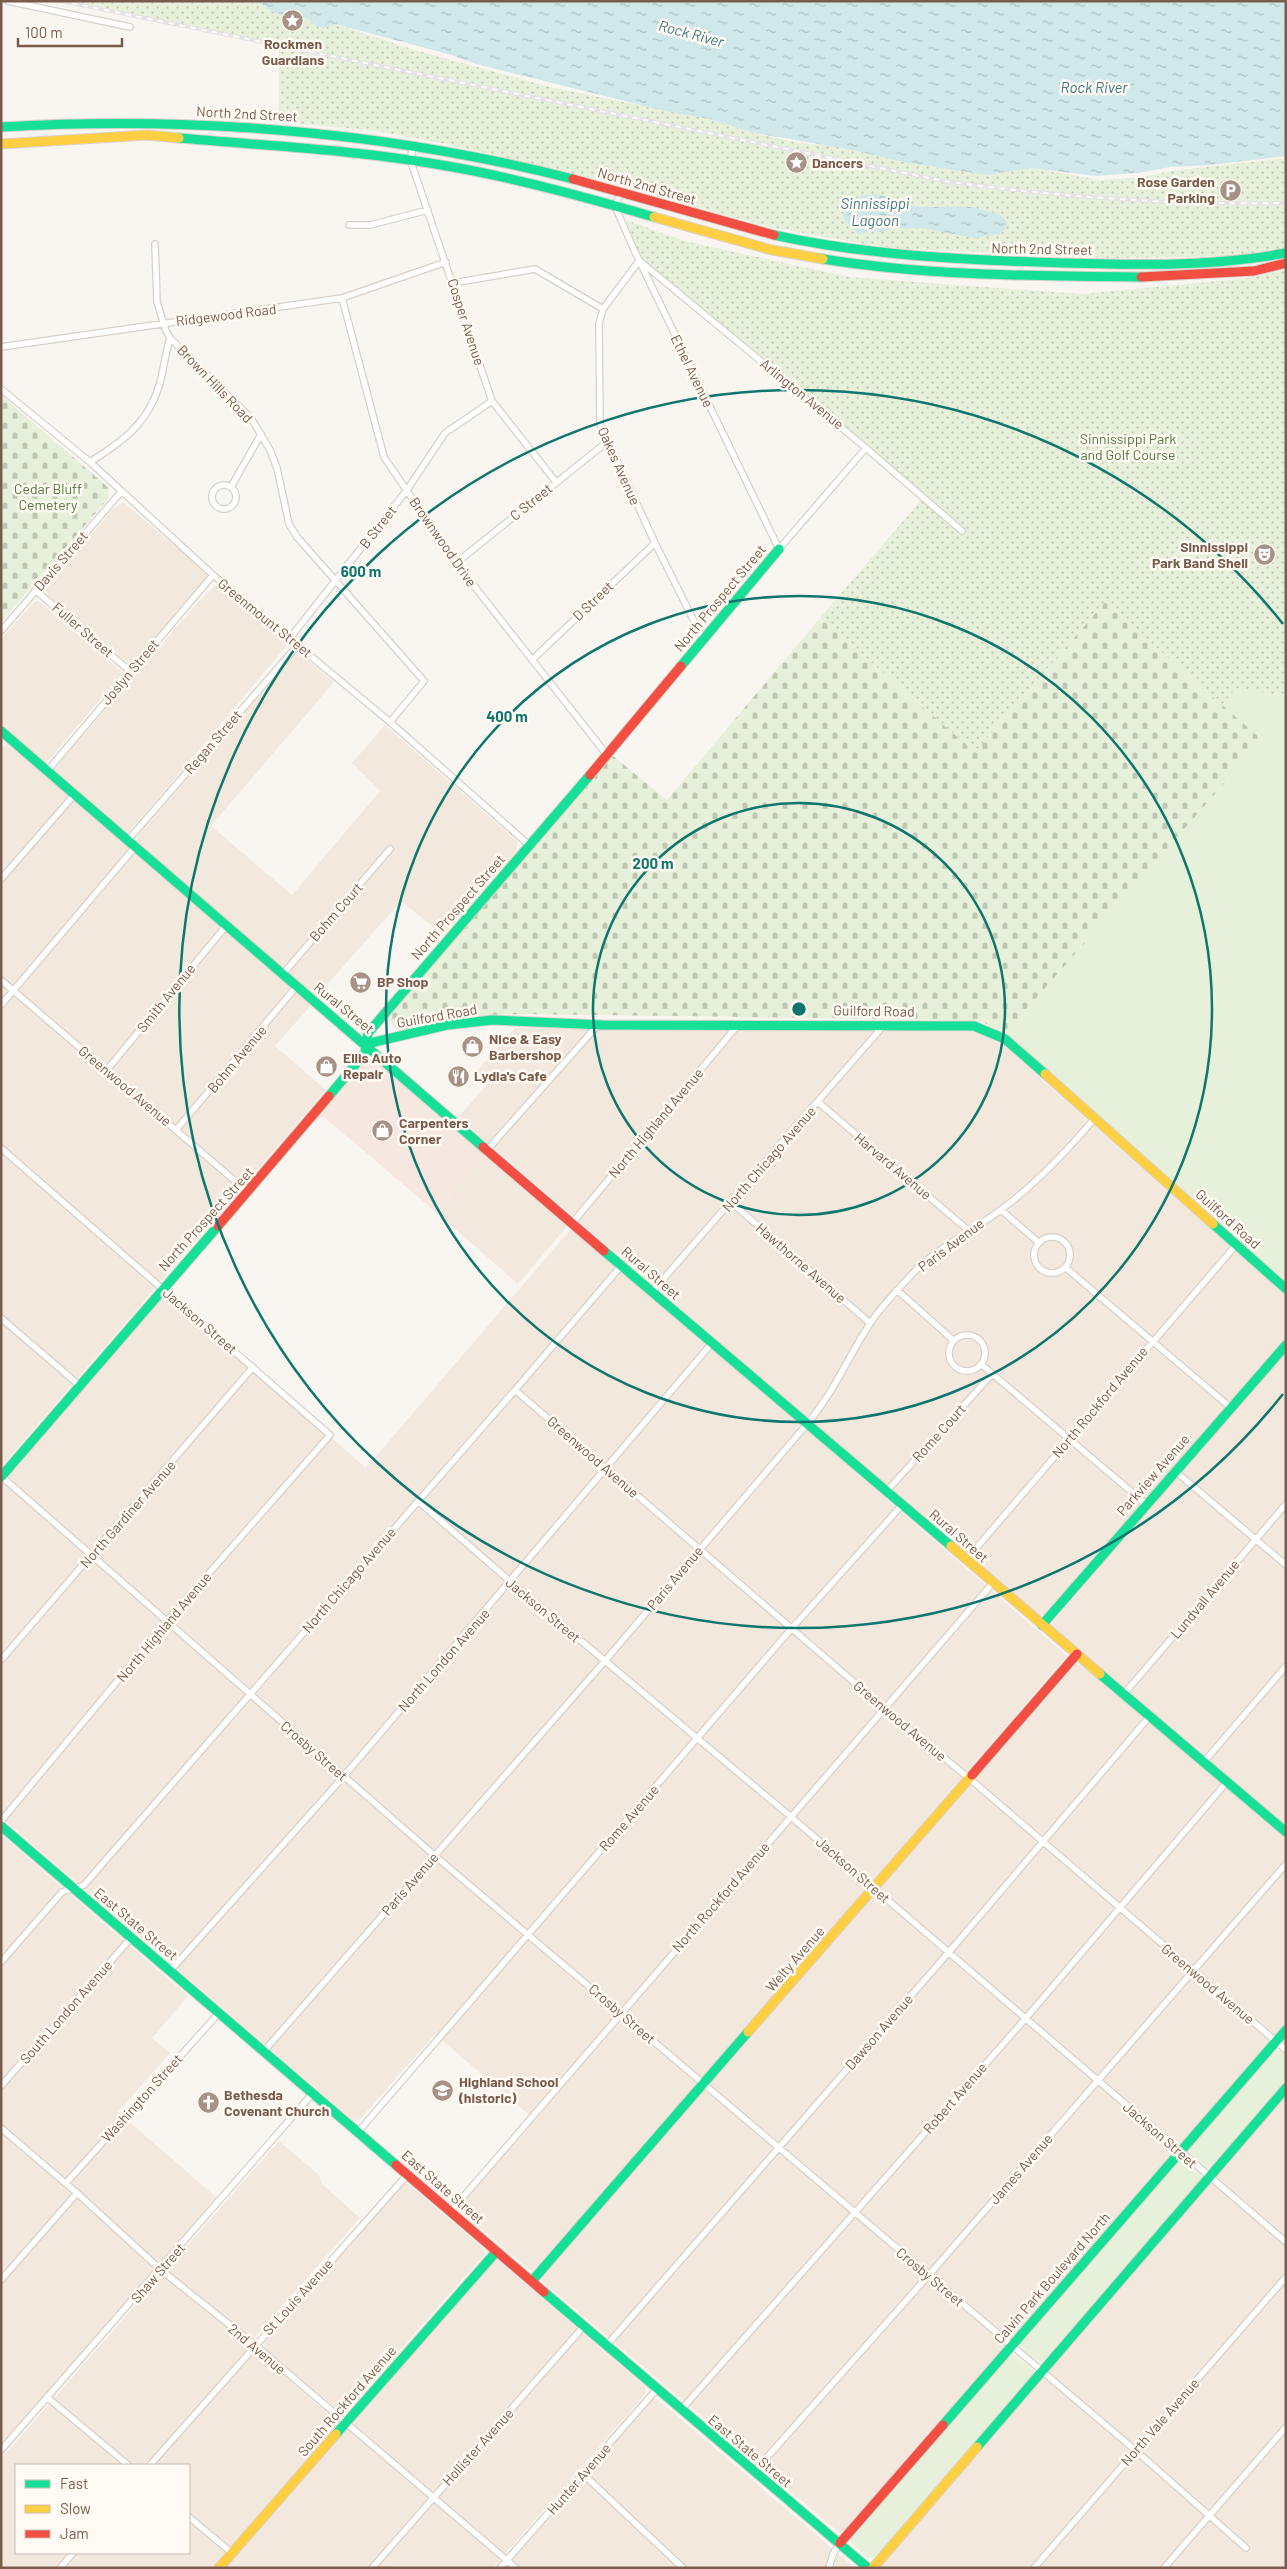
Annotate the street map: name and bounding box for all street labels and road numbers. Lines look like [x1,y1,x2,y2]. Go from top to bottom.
street label: North 2nd Street [196,102,298,125]
street label: North 2nd Street [596,163,698,208]
street label: North 2nd Street [991,239,1093,258]
street label: Cosper Avenue [444,276,489,367]
street label: Ridgewood Road [175,300,277,329]
street label: Ethel Avenue [667,332,717,410]
street label: Brown Hills Road [174,341,257,426]
street label: Arlington Avenue [757,355,848,433]
street label: Oakes Avenue [595,424,644,508]
street label: C Street [506,479,555,524]
street label: Brownwood Drive [406,494,481,590]
street label: B Street [356,502,400,552]
street label: Davis Street [30,527,91,594]
street label: North Prospect Street [670,541,769,654]
street label: Greenmount Street [215,574,316,661]
street label: D Street [569,577,616,624]
street label: Fuller Street [49,599,117,661]
street label: Joslyn Street [97,635,162,708]
street label: Regan Street [180,706,245,777]
street label: North Prospect Street [407,851,508,963]
street label: Bohm Court [305,879,366,945]
street label: Smith Avenue [133,960,198,1035]
street label: Rural Street [311,978,378,1037]
street label: Guilford Road [395,1000,478,1031]
street label: Guilford Road [833,1001,915,1020]
street label: Bohm Avenue [203,1021,270,1096]
street label: Greenwood Avenue [75,1042,175,1129]
street label: North Highland Avenue [605,1064,707,1181]
street label: North Chicago Avenue [718,1102,819,1215]
street label: Harvard Avenue [851,1128,935,1203]
street label: North Prospect Street [154,1163,257,1274]
street label: Guilford Road [1192,1185,1264,1252]
street label: Paris Avenue [914,1214,987,1275]
street label: Hawthorne Avenue [753,1219,850,1306]
street label: Rural Street [618,1242,684,1303]
street label: Jackson Street [160,1284,241,1357]
street label: North Rockford Avenue [1048,1343,1151,1461]
street label: Rome Court [908,1400,969,1465]
street label: Greenwood Avenue [544,1412,643,1501]
street label: Parkview Avenue [1113,1430,1193,1519]
street label: North Gardiner Avenue [76,1456,179,1571]
street label: Rural Street [926,1505,992,1566]
street label: North Chicago Avenue [298,1523,399,1636]
street label: Paris Avenue [643,1542,706,1613]
street label: Lundvall Avenue [1167,1556,1243,1642]
street label: North Highland Avenue [113,1568,215,1685]
street label: Jackson Street [502,1573,584,1646]
street label: North London Avenue [394,1605,493,1715]
street label: Greenwood Avenue [850,1677,950,1764]
street label: Crosby Street [277,1717,351,1784]
street label: Rome Avenue [595,1781,662,1854]
street label: Jackson Street [813,1833,894,1906]
street label: North Rockford Avenue [668,1838,773,1955]
street label: Paris Avenue [378,1849,442,1919]
street label: East State Street [91,1884,182,1964]
street label: Welty Avenue [762,1922,828,1995]
street label: Greenwood Avenue [1158,1940,1258,2027]
street label: South London Avenue [16,1956,115,2067]
street label: Crosby Street [585,1980,659,2047]
street label: Dawson Avenue [841,1990,916,2073]
street label: Washington Street [98,2050,186,2145]
street label: Robert Avenue [919,2059,990,2137]
street label: Jackson Street [1120,2098,1201,2171]
street label: James Avenue [985,2130,1056,2207]
street label: East State Street [399,2146,488,2227]
street label: Calvin Park Boulevard North [990,2209,1113,2347]
street label: Shaw Street [127,2239,188,2306]
street label: Crosby Street [893,2243,968,2310]
street label: St Louis Avenue [259,2255,336,2338]
street label: 2nd Avenue [225,2320,290,2378]
street label: South Rockford Avenue [294,2342,399,2460]
street label: North Vale Avenue [1117,2374,1202,2469]
street label: Hollister Avenue [438,2404,517,2489]
street label: East State Street [705,2411,796,2491]
street label: Hunter Avenue [543,2440,614,2518]

